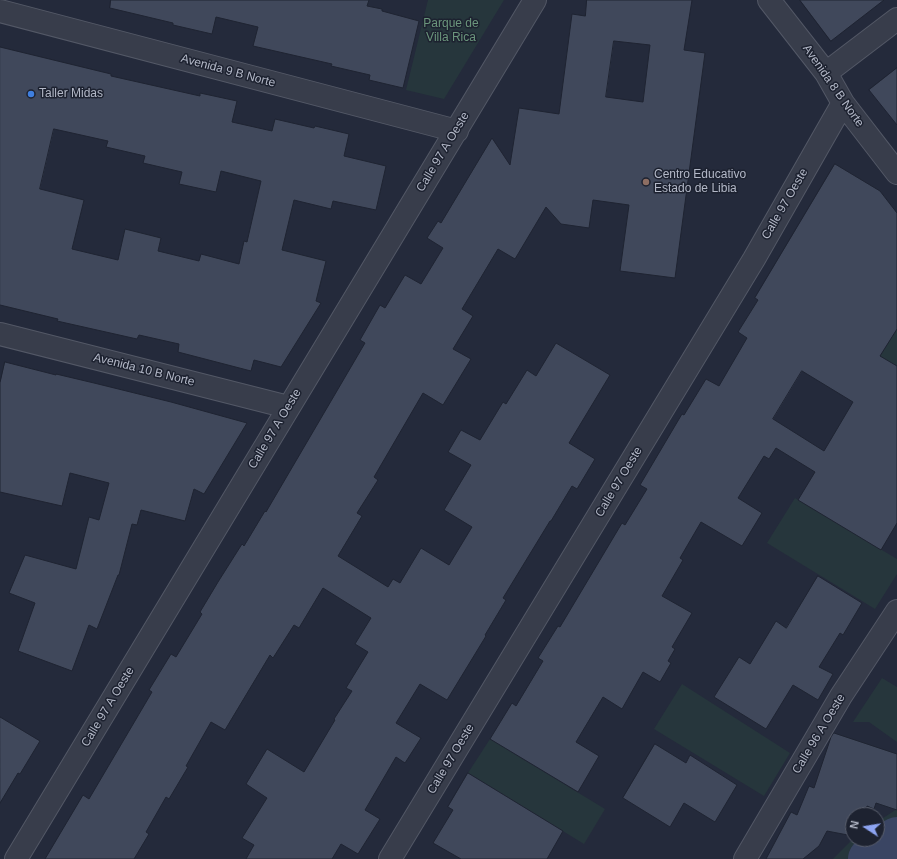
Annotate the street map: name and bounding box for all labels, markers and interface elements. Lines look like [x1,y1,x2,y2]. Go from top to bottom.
park label: Parque de Villa Rica [423,17,479,45]
street label: Avenida 8 B Norte [799,42,867,130]
street label: Avenida 9 B Norte [179,51,277,91]
place label: Taller Midas [39,87,103,101]
marker: Taller Midas [26,89,36,99]
street label: Calle 97 A Oeste [413,109,473,195]
street label: Calle 97 Oeste [759,166,811,242]
place label: Centro Educativo Estado de Libia [654,168,746,196]
marker: Centro Educativo Estado de Libia [641,177,651,187]
street label: Avenida 10 B Norte [92,350,196,390]
street label: Calle 97 A Oeste [245,386,305,472]
street label: Calle 97 Oeste [592,444,646,520]
street label: Calle 97 A Oeste [78,664,138,750]
street label: Calle 96 A Oeste [789,691,849,777]
street label: Calle 97 Oeste [424,721,478,797]
north arrow [845,807,885,847]
text: N [848,820,861,830]

